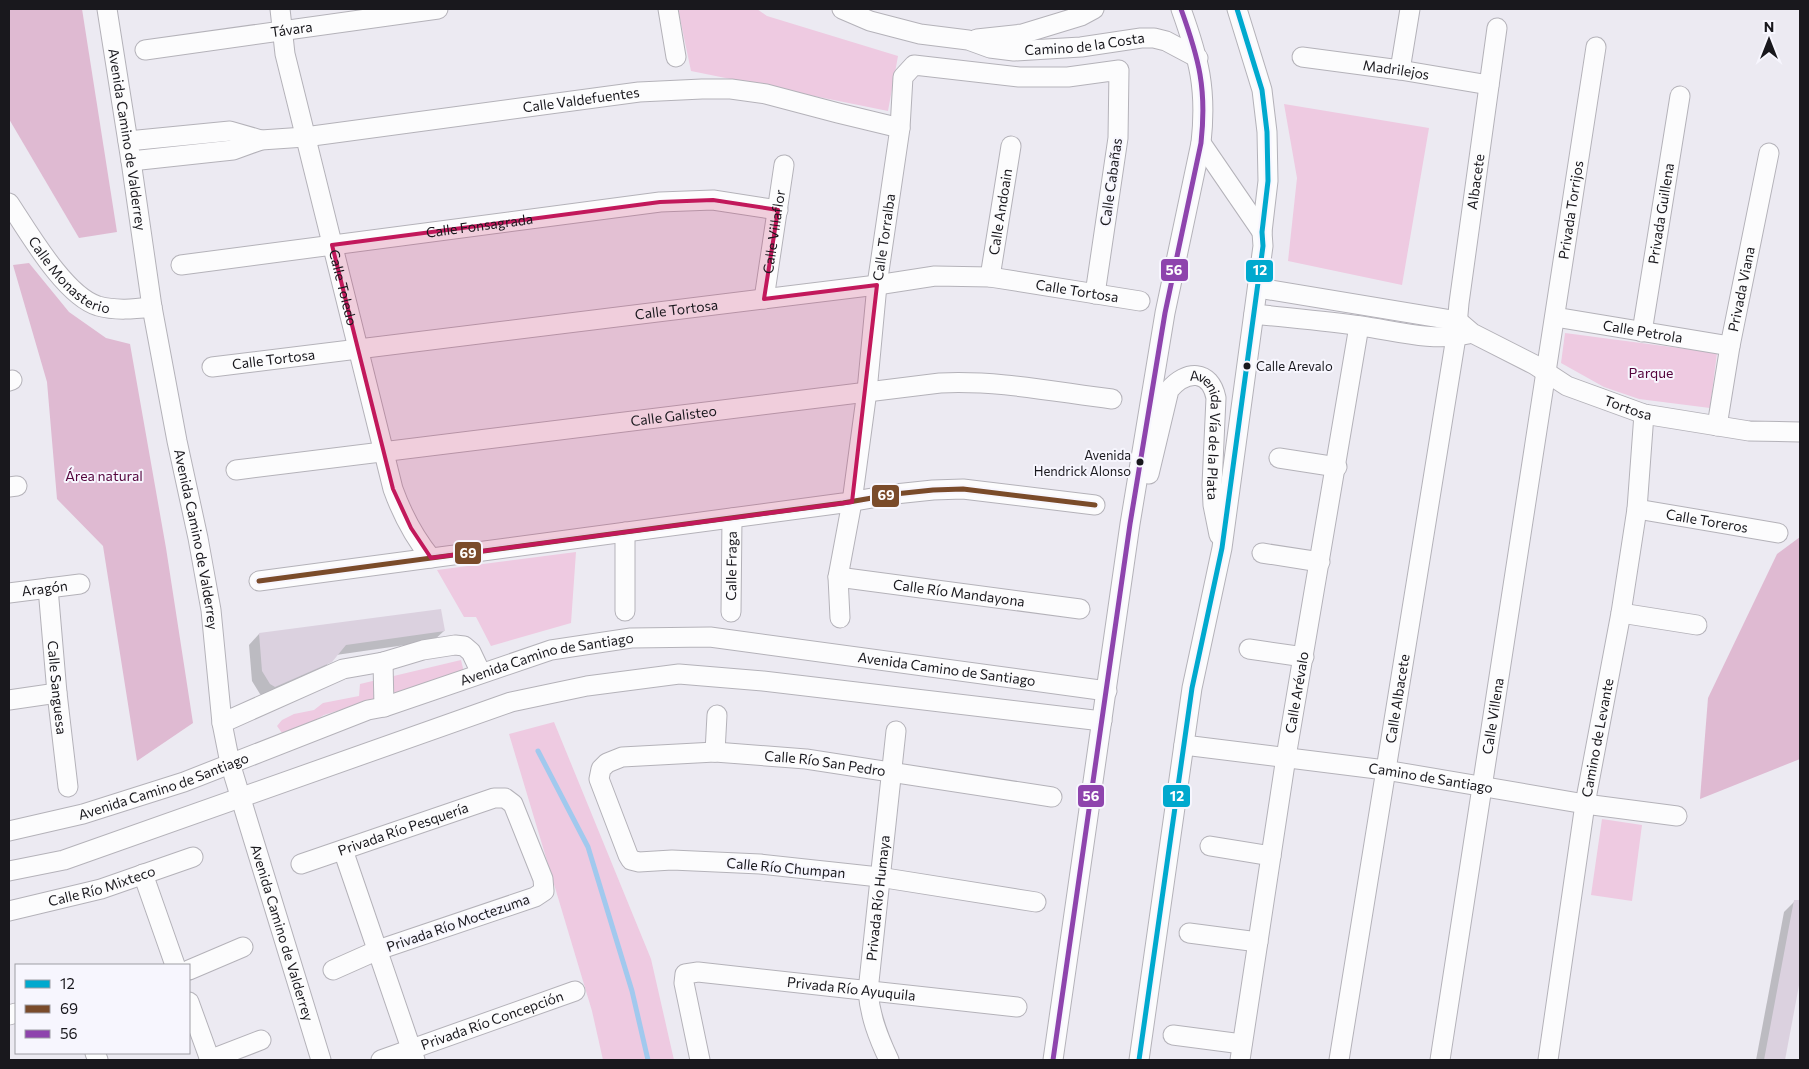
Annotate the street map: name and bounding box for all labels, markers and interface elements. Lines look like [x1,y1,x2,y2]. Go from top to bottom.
north arrow [1744,15,1794,65]
street label: Távara [270,18,313,40]
text: N [1764,18,1774,35]
street label: Camino de la Costa [1024,29,1146,58]
street label: Avenida Camino de Valderrey [105,47,150,231]
street label: Madrilejos [1362,56,1431,83]
street label: Calle Valdefuentes [522,83,640,116]
street label: Calle Cabañas [1096,137,1125,227]
street label: Albacete [1463,153,1488,211]
street label: Privada Torrijos [1554,159,1586,261]
street label: Privada Guillena [1644,162,1677,265]
street label: Calle Andoain [985,167,1015,256]
street label: Calle Villaflor [759,188,788,275]
street label: Calle Torralba [869,193,898,282]
street label: Calle Fonsagrada [425,210,534,241]
street label: Calle Monasterio [25,233,111,316]
street label: Privada Viana [1724,245,1758,333]
street label: Calle Toledo [326,248,361,327]
line badge: 56 [1160,258,1189,282]
line badge: 12 [1245,259,1274,283]
text: 56 [1166,261,1183,278]
text: 12 [1253,261,1267,278]
street label: Calle Tortosa [1035,275,1120,305]
street label: Calle Tortosa [634,296,719,323]
street label: Calle Petrola [1602,316,1684,346]
street label: Calle Tortosa [231,345,316,372]
place label: Calle Arevalo [1256,358,1333,374]
marker: Calle Arevalo [1242,361,1252,371]
park label: Parque [1629,364,1673,381]
street label: Avenida Vía de la Plata [1189,366,1225,500]
street label: Tortosa [1602,391,1653,423]
street label: Calle Galisteo [630,402,718,429]
street label: Avenida Camino de Valderrey [171,447,222,631]
place label: Avenida Hendrick Alonso [1034,447,1131,479]
marker: Avenida Hendrick Alonso [1135,457,1145,467]
park label: Área natural [65,467,143,484]
line badge: 69 [871,484,900,508]
text: 69 [877,486,895,503]
street label: Calle Toreros [1665,505,1749,536]
street label: Calle Fraga [722,531,740,601]
line badge: 69 [454,541,482,565]
text: 69 [459,544,477,561]
street label: Calle Río Mandayona [892,575,1026,610]
street label: Aragón [21,577,69,599]
street label: Avenida Camino de Santiago [457,629,635,689]
street label: Calle Sanguesa [45,640,71,735]
street label: Avenida Camino de Santiago [857,648,1037,689]
street label: Calle Arévalo [1281,650,1312,734]
street label: Calle Albacete [1381,653,1413,745]
street label: Calle Villena [1478,677,1507,755]
street label: Camino de Levante [1577,677,1617,799]
street label: Calle Río San Pedro [764,747,887,779]
street label: Avenida Camino de Santiago [77,749,251,823]
street label: Camino de Santiago [1368,759,1494,796]
line badge: 56 [1077,784,1105,808]
line badge: 12 [1162,784,1191,808]
text: 56 [1083,787,1100,804]
text: 12 [1170,787,1184,804]
street label: Privada Río Pesquería [336,798,470,859]
street label: Privada Río Humaya [862,834,893,962]
street label: Avenida Camino de Valderrey [247,842,318,1023]
street label: Calle Río Chumpan [726,854,846,881]
street label: Calle Río Mixteco [46,862,157,909]
street label: Privada Río Moctezuma [384,890,532,955]
legend [15,964,190,1054]
street label: Privada Río Ayuquila [786,973,916,1004]
text: 12 [60,974,75,992]
street label: Privada Río Concepción [418,987,566,1053]
text: 69 [60,999,78,1017]
text: 56 [60,1024,78,1042]

